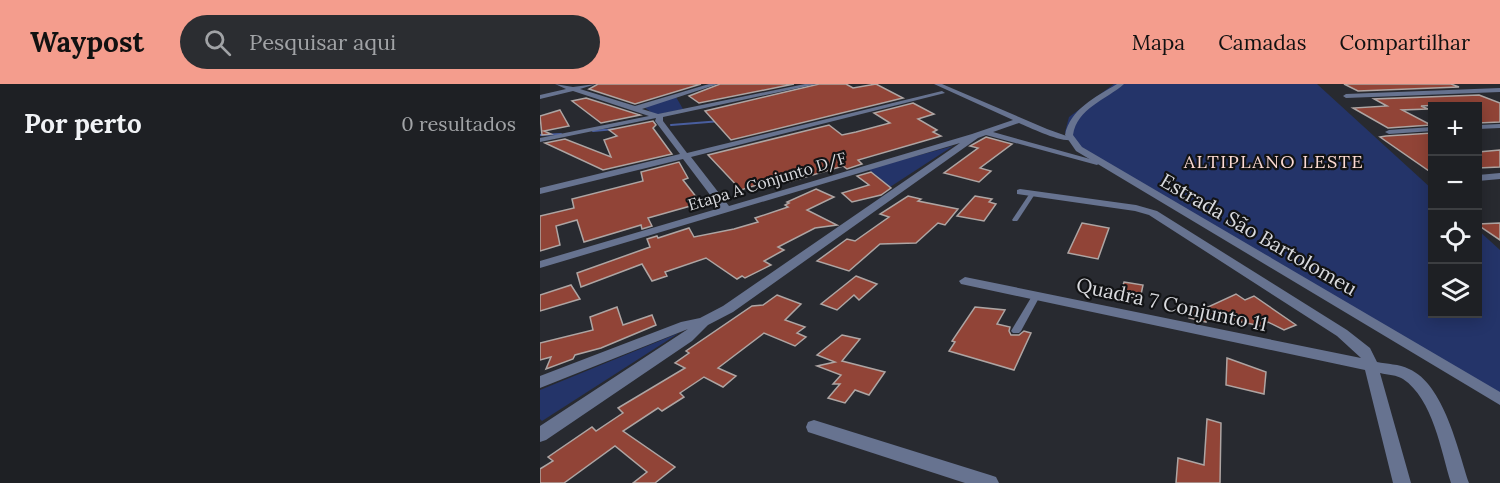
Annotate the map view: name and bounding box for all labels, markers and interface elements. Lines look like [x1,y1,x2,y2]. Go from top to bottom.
search box [180,15,600,69]
text: Waypost [30,24,144,60]
icon: search [201,26,234,59]
text: Pesquisar aqui [249,28,396,56]
text: Mapa [1132,29,1185,56]
text: Camadas [1218,29,1306,56]
text: Compartilhar [1339,29,1470,56]
map controls [1428,102,1482,318]
button: + [1428,102,1482,156]
text: Por perto [24,107,142,140]
text: 0 resultados [401,111,516,136]
street label: Etapa A Conjunto D/F [685,147,849,216]
district label: ALTIPLANO LESTE [1183,150,1364,173]
button: − [1428,156,1482,210]
street label: Estrada São Bartolomeu [1156,167,1362,301]
button: locate [1428,210,1482,264]
button: layers [1428,264,1482,318]
street label: Quadra 7 Conjunto 11 [1074,272,1270,336]

